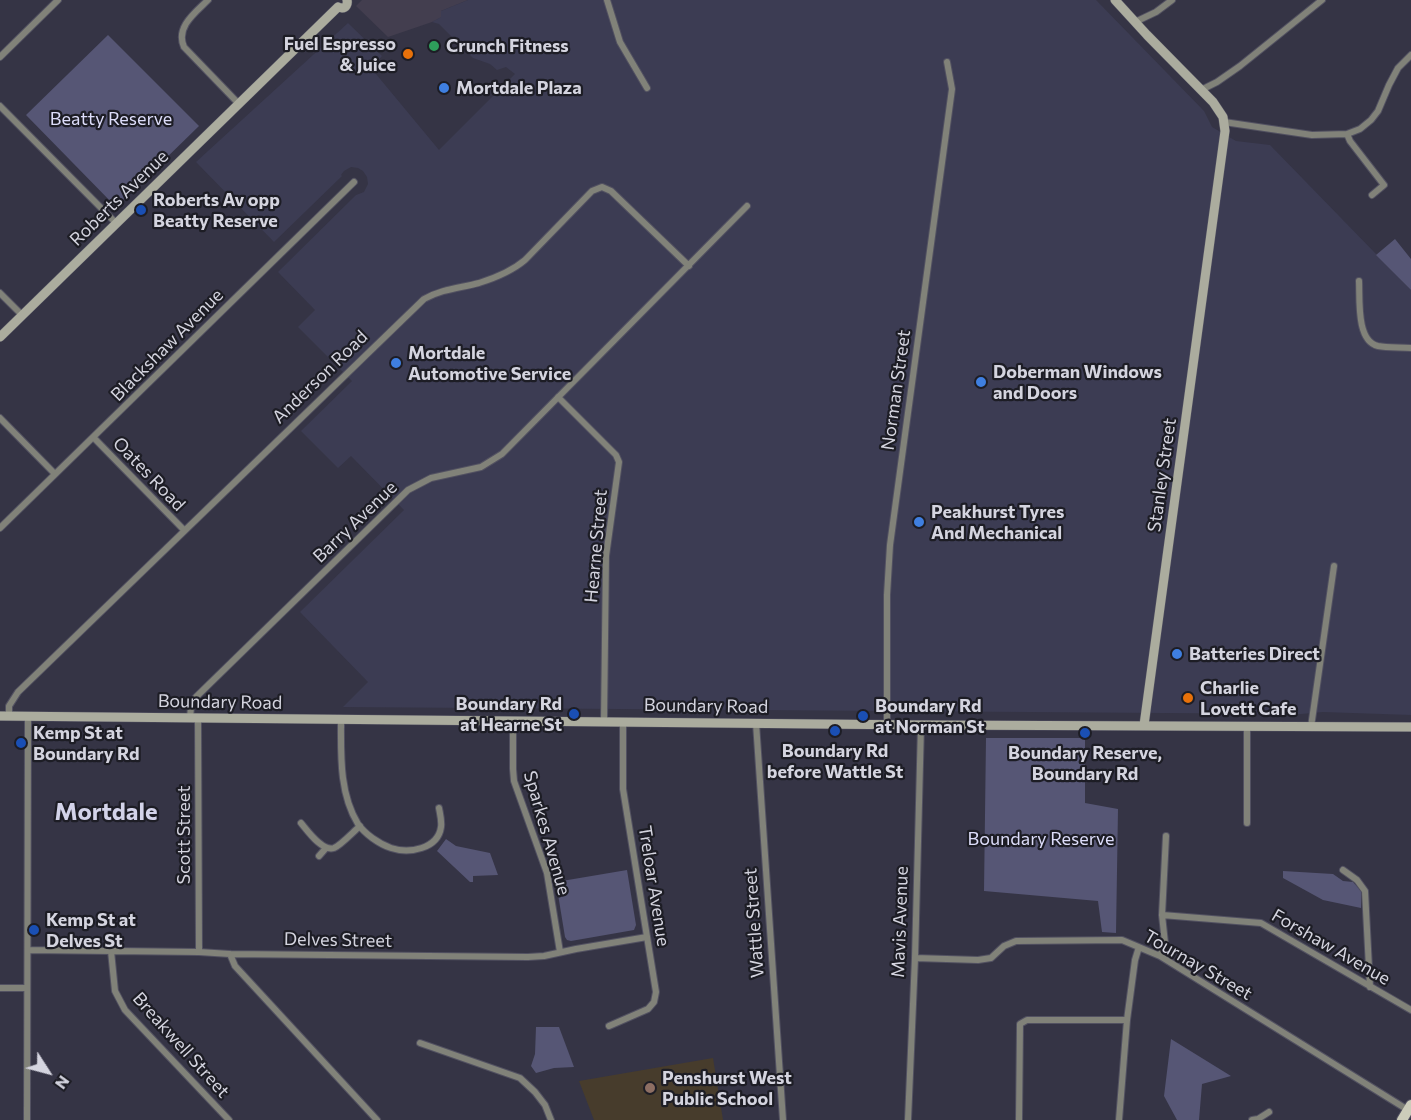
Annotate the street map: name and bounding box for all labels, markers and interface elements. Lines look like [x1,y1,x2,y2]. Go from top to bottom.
place label: Fuel Espresso & Juice [284,33,396,76]
place label: Crunch Fitness [446,35,569,57]
marker: Crunch Fitness [427,39,441,53]
marker: Fuel Espresso & Juice [401,47,415,61]
place label: Mortdale Plaza [456,77,582,99]
marker: Mortdale Plaza [437,81,451,95]
park label: Beatty Reserve [50,108,172,130]
street label: Roberts Avenue [65,146,173,250]
place label: Roberts Av opp Beatty Reserve [153,189,280,232]
marker: Roberts Av opp Beatty Reserve [134,203,148,217]
street label: Blackshaw Avenue [106,284,228,406]
street label: Anderson Road [268,326,372,428]
street label: Norman Street [877,328,915,452]
place label: Mortdale Automotive Service [408,342,571,385]
marker: Mortdale Automotive Service [389,356,403,370]
place label: Doberman Windows and Doors [993,361,1162,404]
marker: Doberman Windows and Doors [974,375,988,389]
street label: Stanley Street [1143,417,1181,533]
street label: Oates Road [108,432,190,516]
street label: Barry Avenue [309,477,401,567]
street label: Hearne Street [580,488,612,604]
place label: Peakhurst Tyres And Mechanical [931,501,1064,544]
marker: Peakhurst Tyres And Mechanical [912,515,926,529]
place label: Batteries Direct [1189,643,1320,665]
marker: Batteries Direct [1170,647,1184,661]
place label: Charlie Lovett Cafe [1200,677,1297,720]
street label: Boundary Road [158,690,282,714]
marker: Charlie Lovett Cafe [1181,691,1195,705]
place label: Boundary Rd at Hearne St [456,693,562,736]
street label: Boundary Road [644,694,768,718]
place label: Boundary Rd at Norman St [875,695,984,738]
marker: Boundary Rd at Hearne St [567,707,581,721]
marker: Boundary Rd at Norman St [856,709,870,723]
place label: Kemp St at Boundary Rd [33,722,139,764]
marker: Boundary Rd before Wattle St [828,724,842,738]
marker: Boundary Reserve, Boundary Rd [1078,726,1092,740]
marker: Kemp St at Boundary Rd [14,736,28,750]
place label: Boundary Rd before Wattle St [767,740,903,783]
place label: Boundary Reserve, Boundary Rd [1008,742,1162,784]
street label: Sparkes Avenue [519,768,575,898]
street label: Scott Street [173,785,195,885]
district label: Mortdale [54,798,158,826]
street label: Treloar Avenue [634,824,674,948]
park label: Boundary Reserve [968,828,1114,850]
street label: Mavis Avenue [887,866,913,978]
street label: Wattle Street [739,867,769,979]
street label: Forshaw Avenue [1268,904,1394,990]
place label: Kemp St at Delves St [46,909,136,952]
marker: Kemp St at Delves St [27,923,41,937]
street label: Tournay Street [1140,925,1256,1005]
street label: Delves Street [284,928,392,952]
street label: Breakwell Street [128,988,234,1102]
north arrow [18,1042,78,1102]
place label: Penshurst West Public School [662,1067,792,1110]
text: N [52,1072,74,1093]
marker: Penshurst West Public School [643,1081,657,1095]

